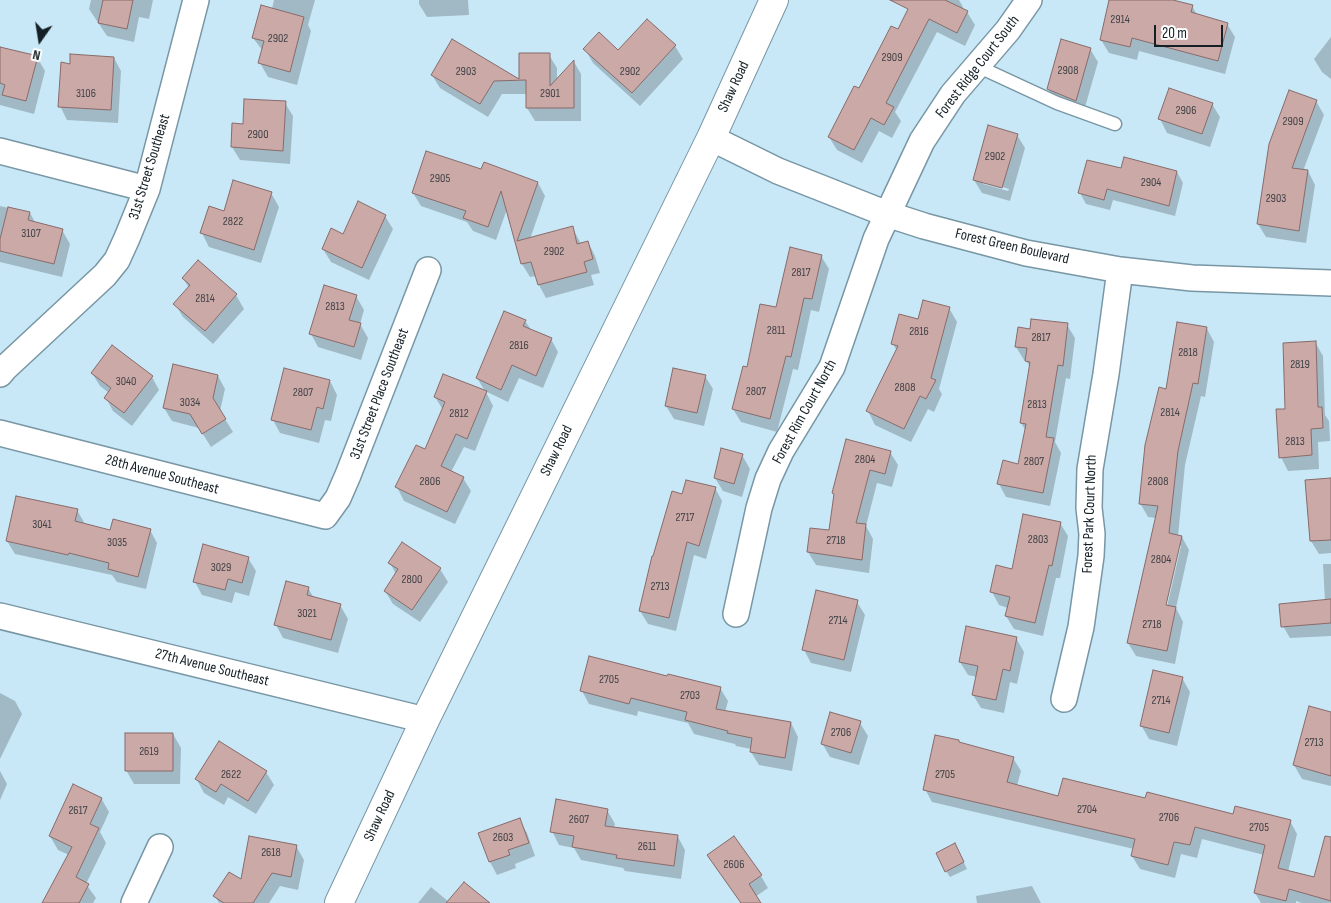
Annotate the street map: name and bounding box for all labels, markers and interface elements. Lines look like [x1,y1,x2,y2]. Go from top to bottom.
street label: Forest Ridge Court South [932,12,1024,122]
house number: 2914 [1110,13,1130,27]
north arrow [15,15,65,65]
scale bar [1156,15,1225,47]
text: 20 m [1162,24,1187,43]
house number: 2902 [268,32,288,46]
text: N [31,46,42,64]
house number: 2909 [882,51,902,65]
street label: Shaw Road [714,59,754,115]
house number: 2908 [1058,64,1078,78]
house number: 2903 [456,65,476,79]
house number: 2902 [620,65,640,79]
house number: 3106 [76,87,96,101]
house number: 2901 [540,87,560,101]
house number: 2906 [1176,104,1196,118]
street label: 31st Street Southeast [125,112,175,222]
house number: 2909 [1283,115,1303,129]
house number: 2900 [248,128,268,142]
house number: 2902 [985,150,1005,164]
house number: 2905 [430,172,450,186]
house number: 2904 [1141,176,1161,190]
house number: 2903 [1266,192,1286,206]
house number: 2822 [223,215,243,229]
street label: Forest Green Boulevard [953,225,1071,269]
house number: 3107 [21,227,41,241]
house number: 2902 [544,245,564,259]
house number: 2817 [791,266,811,280]
house number: 2814 [195,292,215,306]
house number: 2813 [325,300,345,314]
house number: 2811 [767,324,785,338]
house number: 2816 [909,325,929,339]
street label: 31st Street Place Southeast [347,326,413,462]
house number: 2817 [1031,331,1051,345]
house number: 2816 [509,339,529,353]
house number: 2818 [1178,346,1198,360]
street label: Forest Rim Court North [769,357,841,467]
house number: 2819 [1290,358,1310,372]
house number: 3040 [116,375,136,389]
house number: 2808 [895,381,915,395]
house number: 2807 [746,385,766,399]
house number: 2807 [293,386,313,400]
house number: 3034 [180,396,200,410]
house number: 2813 [1027,398,1047,412]
house number: 2814 [1160,406,1180,420]
house number: 2812 [449,407,469,421]
street label: Shaw Road [537,423,577,479]
house number: 2813 [1285,435,1305,449]
street label: 28th Avenue Southeast [103,451,221,499]
house number: 2804 [855,453,875,467]
street label: Forest Park Court North [1079,454,1101,574]
house number: 2807 [1024,455,1044,469]
house number: 2806 [420,475,440,489]
house number: 2808 [1148,475,1168,489]
house number: 2717 [676,511,694,525]
house number: 3041 [32,518,52,532]
house number: 2803 [1028,533,1048,547]
house number: 2718 [826,534,846,548]
house number: 3035 [107,536,127,550]
house number: 2804 [1151,553,1171,567]
house number: 3029 [211,561,231,575]
house number: 2800 [402,573,422,587]
house number: 2713 [650,580,670,594]
house number: 3021 [297,607,317,621]
house number: 2714 [828,614,848,628]
house number: 2718 [1142,618,1162,632]
street label: 27th Avenue Southeast [153,645,271,691]
house number: 2705 [599,673,619,687]
house number: 2703 [680,689,700,703]
house number: 2714 [1151,694,1171,708]
house number: 2706 [831,726,851,740]
house number: 2713 [1304,736,1324,750]
house number: 2619 [139,745,159,759]
house number: 2622 [221,768,241,782]
house number: 2705 [935,768,955,782]
street label: Shaw Road [360,788,400,844]
house number: 2704 [1077,803,1097,817]
house number: 2617 [68,804,88,818]
house number: 2706 [1159,811,1179,825]
house number: 2607 [569,813,589,827]
house number: 2705 [1249,821,1269,835]
house number: 2603 [493,831,513,845]
house number: 2611 [638,840,656,854]
house number: 2618 [261,846,281,860]
house number: 2606 [724,858,744,872]

